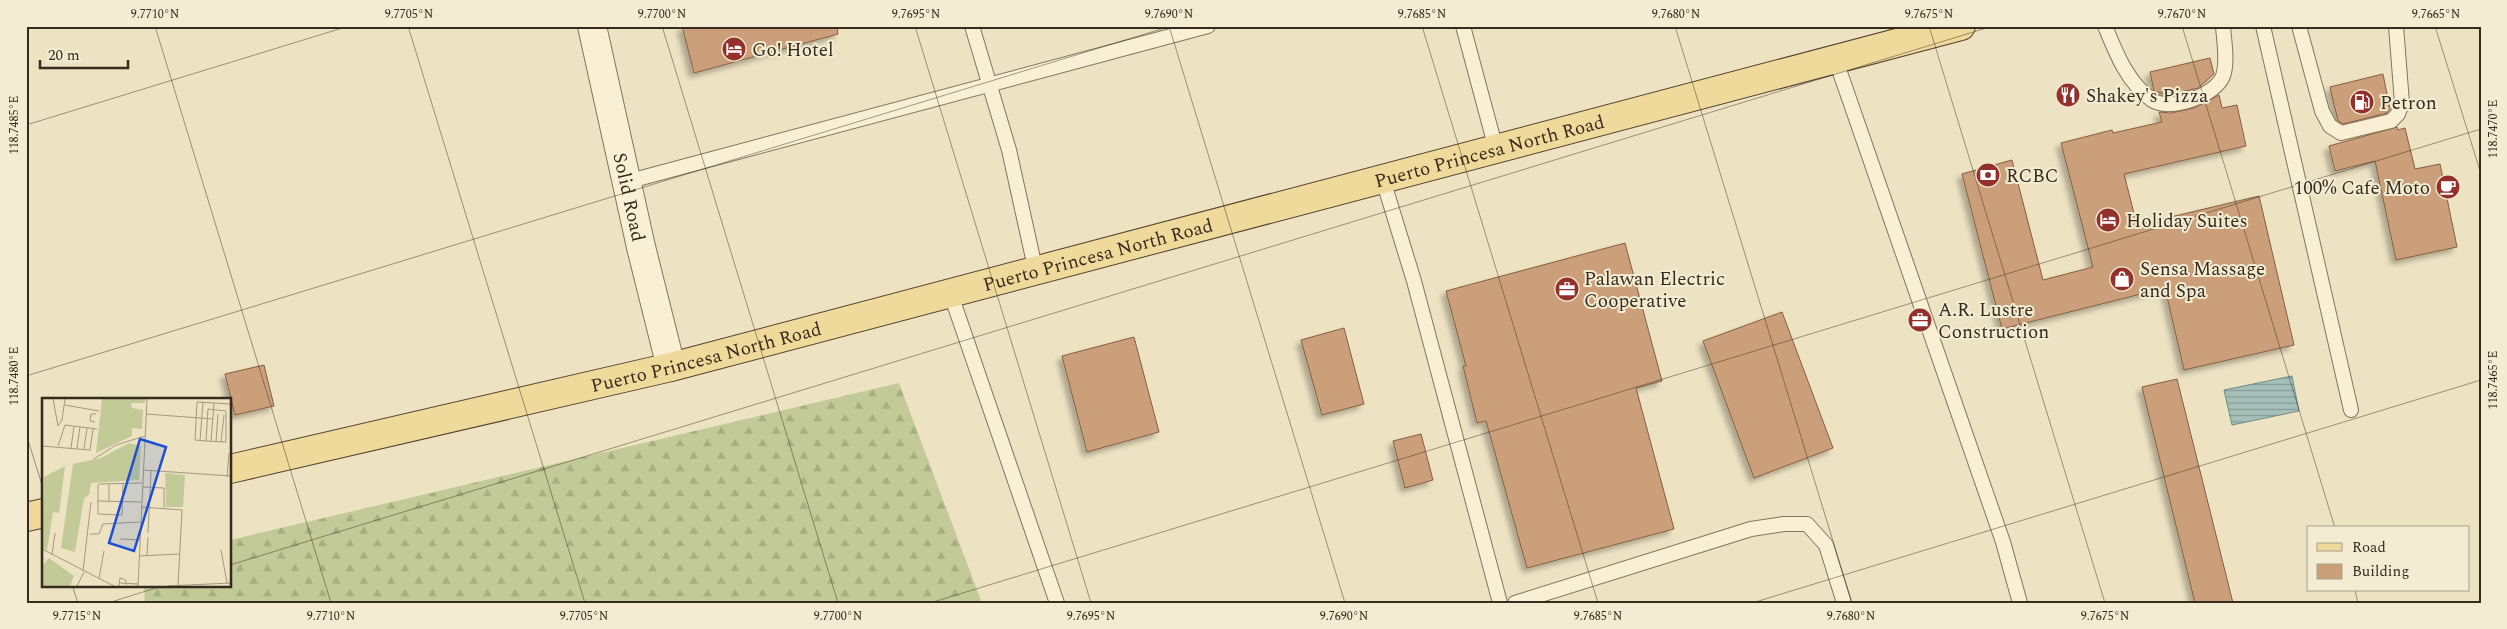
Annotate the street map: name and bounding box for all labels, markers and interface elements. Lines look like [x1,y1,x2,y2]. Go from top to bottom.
text: 9.7710°N [131,5,179,24]
text: 9.7705°N [385,5,433,24]
text: 9.7700°N [638,5,686,24]
text: 9.7695°N [892,5,940,24]
text: 9.7690°N [1145,5,1193,24]
text: 9.7685°N [1398,5,1446,24]
text: 9.7680°N [1652,5,1700,24]
text: 9.7675°N [1905,5,1953,24]
text: 9.7670°N [2158,5,2206,24]
text: 9.7665°N [2412,5,2460,24]
hotel icon: Go! Hotel [721,36,747,62]
place label: Go! Hotel [752,36,834,65]
scale bar [40,38,128,70]
text: 20 m [48,44,80,67]
restaurant icon: Shakey's Pizza [2055,82,2081,108]
place label: Shakey's Pizza [2086,82,2209,111]
fuel station icon: Petron [2349,89,2375,115]
place label: Petron [2380,89,2437,118]
text: 118.7485°E [5,96,24,154]
text: 118.7470°E [2484,100,2503,158]
street label: Puerto Princesa North Road [1371,108,1608,196]
street label: Solid Road [604,150,652,245]
bank icon: RCBC [1975,162,2001,188]
place label: RCBC [2006,162,2059,191]
place label: 100% Cafe Moto [2294,174,2430,203]
cafe icon: 100% Cafe Moto [2435,174,2461,200]
hotel icon: Holiday Suites [2095,207,2121,233]
place label: Holiday Suites [2126,207,2248,236]
street label: Puerto Princesa North Road [980,211,1216,300]
place label: Sensa Massage and Spa [2140,255,2265,306]
place label: Palawan Electric Cooperative [1584,265,1725,316]
shop icon: Sensa Massage and Spa [2109,266,2135,292]
office icon: Palawan Electric Cooperative [1554,276,1580,302]
place label: A.R. Lustre Construction [1938,296,2049,347]
office icon: A.R. Lustre Construction [1907,307,1933,333]
street label: Puerto Princesa North Road [588,315,825,401]
text: 118.7480°E [5,347,24,405]
text: 118.7465°E [2484,351,2503,409]
inset map [42,398,231,586]
legend [2307,526,2470,592]
text: Road [2352,536,2386,559]
text: Building [2352,560,2409,583]
text: 9.7715°N [53,607,101,626]
text: 9.7710°N [307,607,355,626]
text: 9.7705°N [560,607,608,626]
text: 9.7700°N [814,607,862,626]
text: 9.7695°N [1067,607,1115,626]
text: 9.7690°N [1320,607,1368,626]
text: 9.7685°N [1574,607,1622,626]
text: 9.7680°N [1827,607,1875,626]
text: 9.7675°N [2081,607,2129,626]

